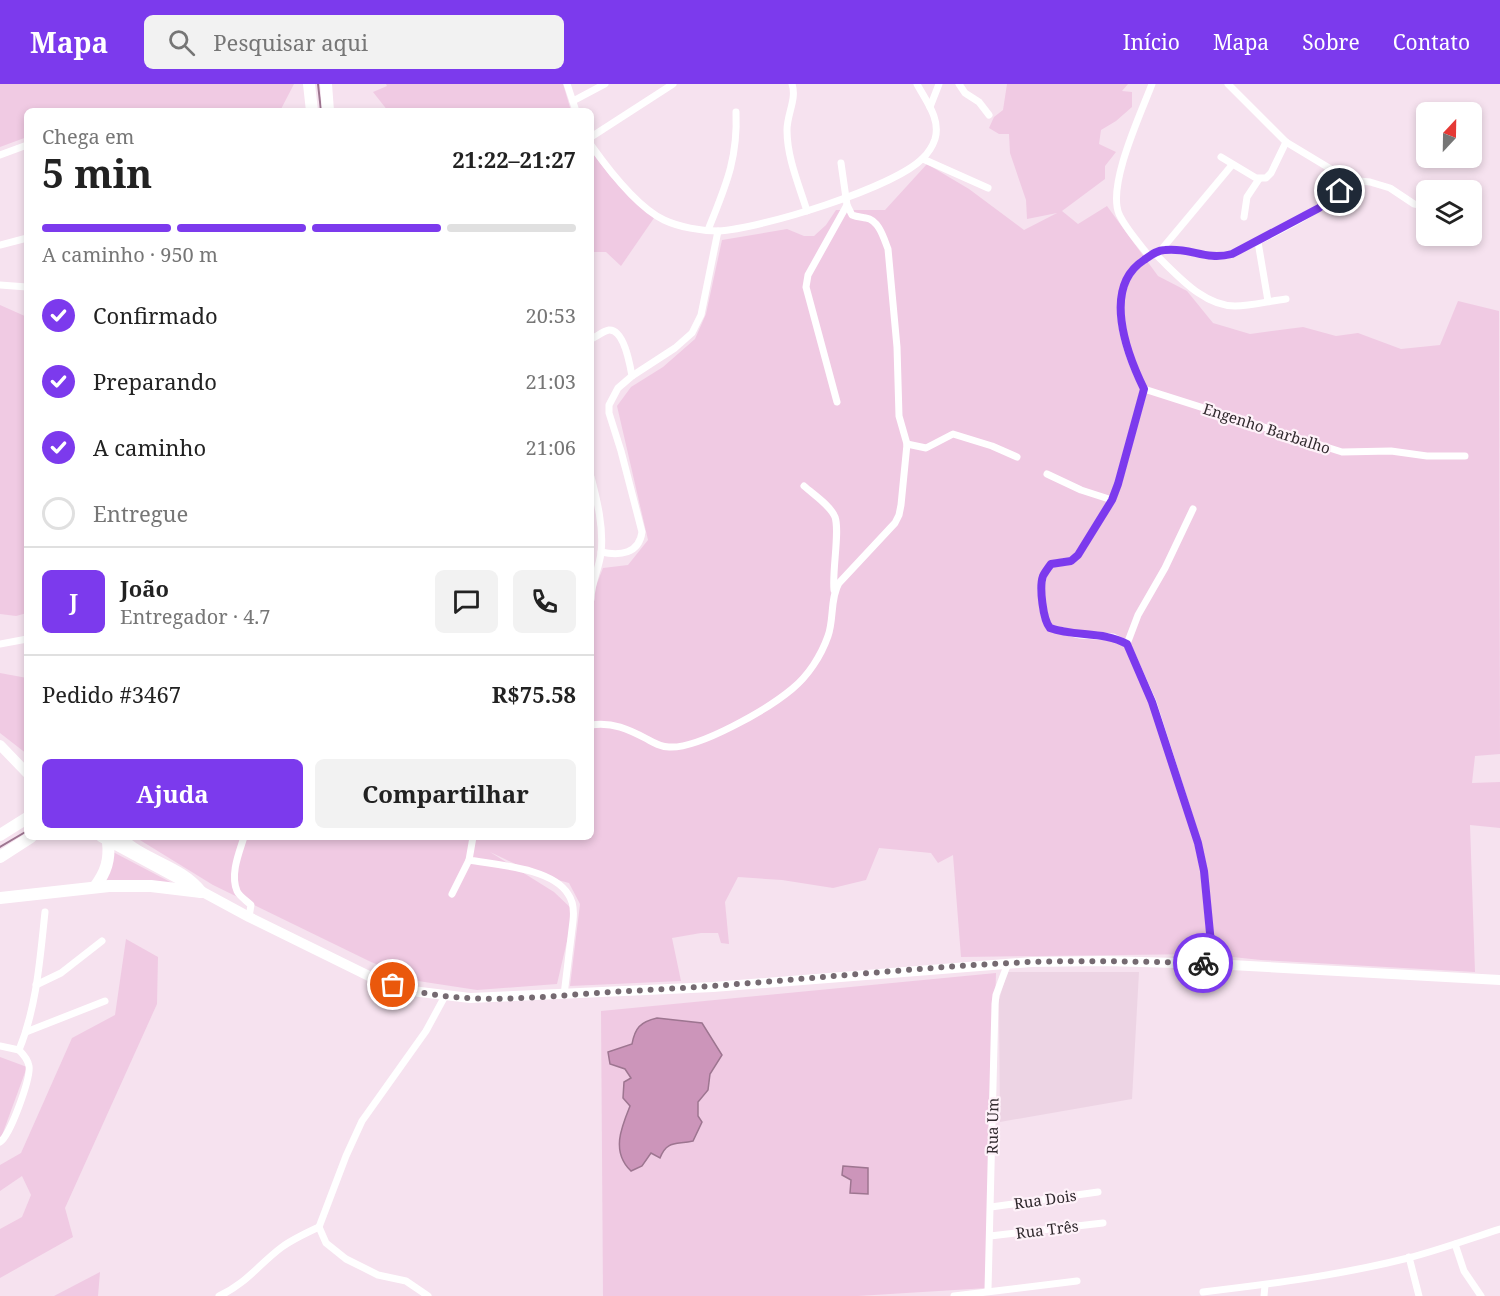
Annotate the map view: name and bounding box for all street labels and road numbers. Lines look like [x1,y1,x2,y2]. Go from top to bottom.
street label: Engenho Barbalho [1201,398,1333,458]
street label: Rua Um [982,1098,1002,1154]
street label: Rua Dois [1012,1185,1078,1213]
street label: Rua Três [1015,1215,1080,1243]

